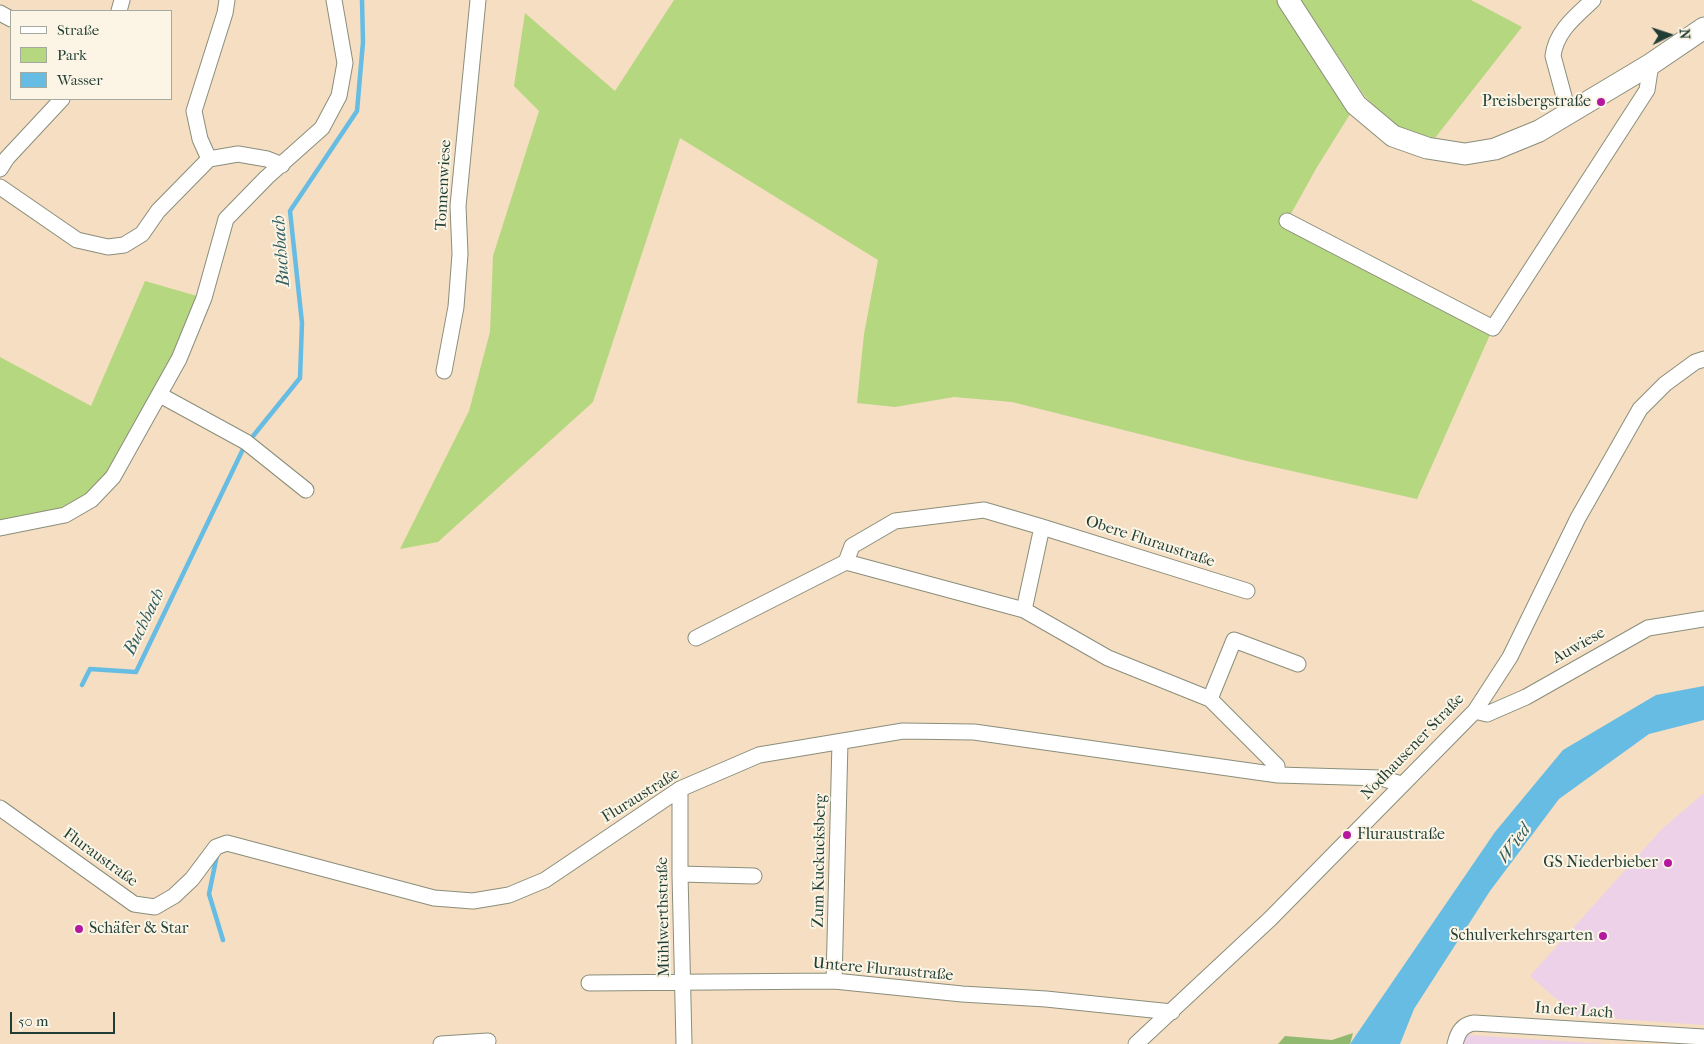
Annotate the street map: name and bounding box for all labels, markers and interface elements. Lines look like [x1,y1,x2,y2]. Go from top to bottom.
legend [10,10,172,100]
north arrow [1644,10,1694,60]
text: Straße [57,21,99,39]
text: N [1676,28,1693,40]
text: Park [57,46,87,64]
text: Wasser [57,71,103,89]
place label: Preisbergstraße [1482,92,1591,112]
marker: Preisbergstraße [1595,96,1607,108]
street label: Tonnenwiese [432,139,456,231]
water label: Buchbach [269,215,295,287]
street label: Obere Fluraustraße [1083,512,1217,572]
water label: Buchbach [120,585,170,659]
street label: Auwiese [1549,624,1609,668]
street label: Nodhausener Straße [1357,690,1469,804]
street label: Fluraustraße [599,765,683,827]
street label: Zum Kuckucksberg [809,794,831,928]
water label: Wied [1494,820,1536,868]
street label: Fluraustraße [59,824,141,892]
place label: Fluraustraße [1357,825,1445,845]
marker: Fluraustraße [1341,829,1353,841]
place label: GS Niederbieber [1543,853,1658,873]
street label: Mühlwerthstraße [653,857,675,977]
marker: GS Niederbieber [1662,857,1674,869]
place label: Schäfer & Star [89,919,189,939]
marker: Schäfer & Star [73,923,85,935]
place label: Schulverkehrsgarten [1450,926,1593,946]
marker: Schulverkehrsgarten [1597,930,1609,942]
street label: Untere Fluraustraße [812,954,954,986]
street label: In der Lach [1534,999,1614,1023]
scale bar [12,1002,118,1034]
text: 50 m [18,1012,48,1030]

